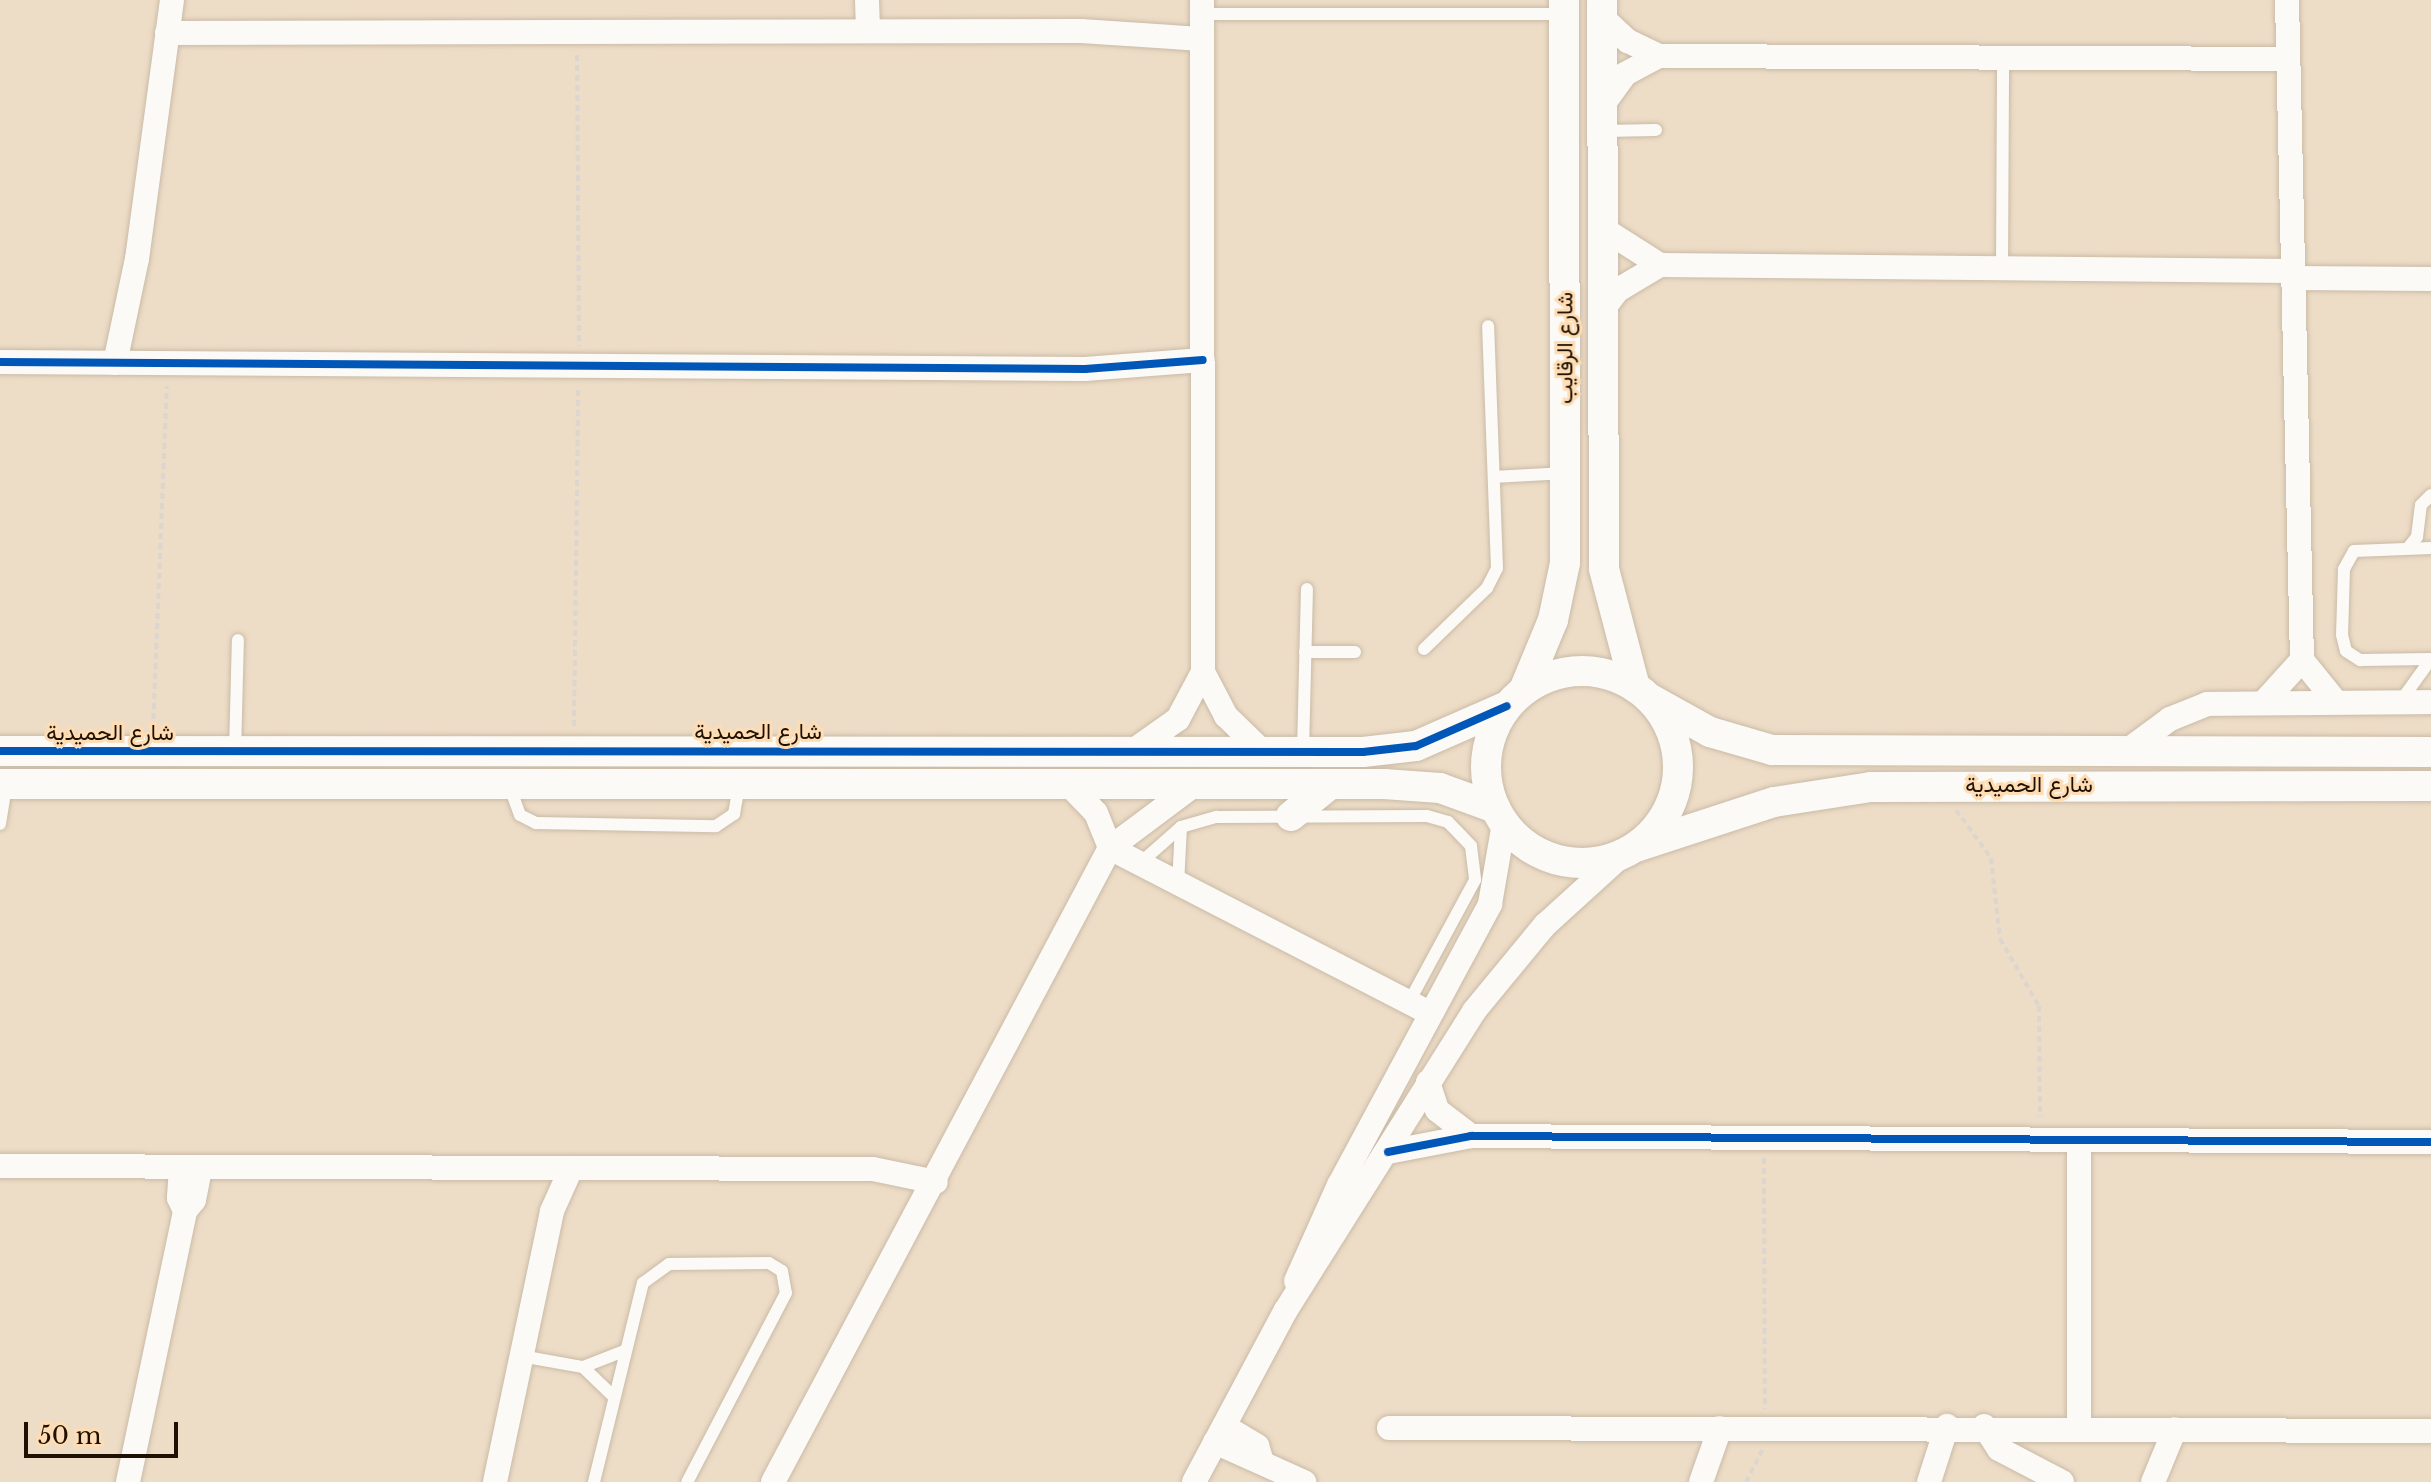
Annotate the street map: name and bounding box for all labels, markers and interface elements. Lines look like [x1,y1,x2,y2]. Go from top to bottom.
street label: شارع الرقايب [1552,292,1578,404]
street label: شارع الحميدية [694,719,822,745]
street label: شارع الحميدية [46,720,174,746]
street label: شارع الحميدية [1965,772,2093,798]
scale bar [28,1406,182,1456]
text: 50 m [38,1421,101,1450]

